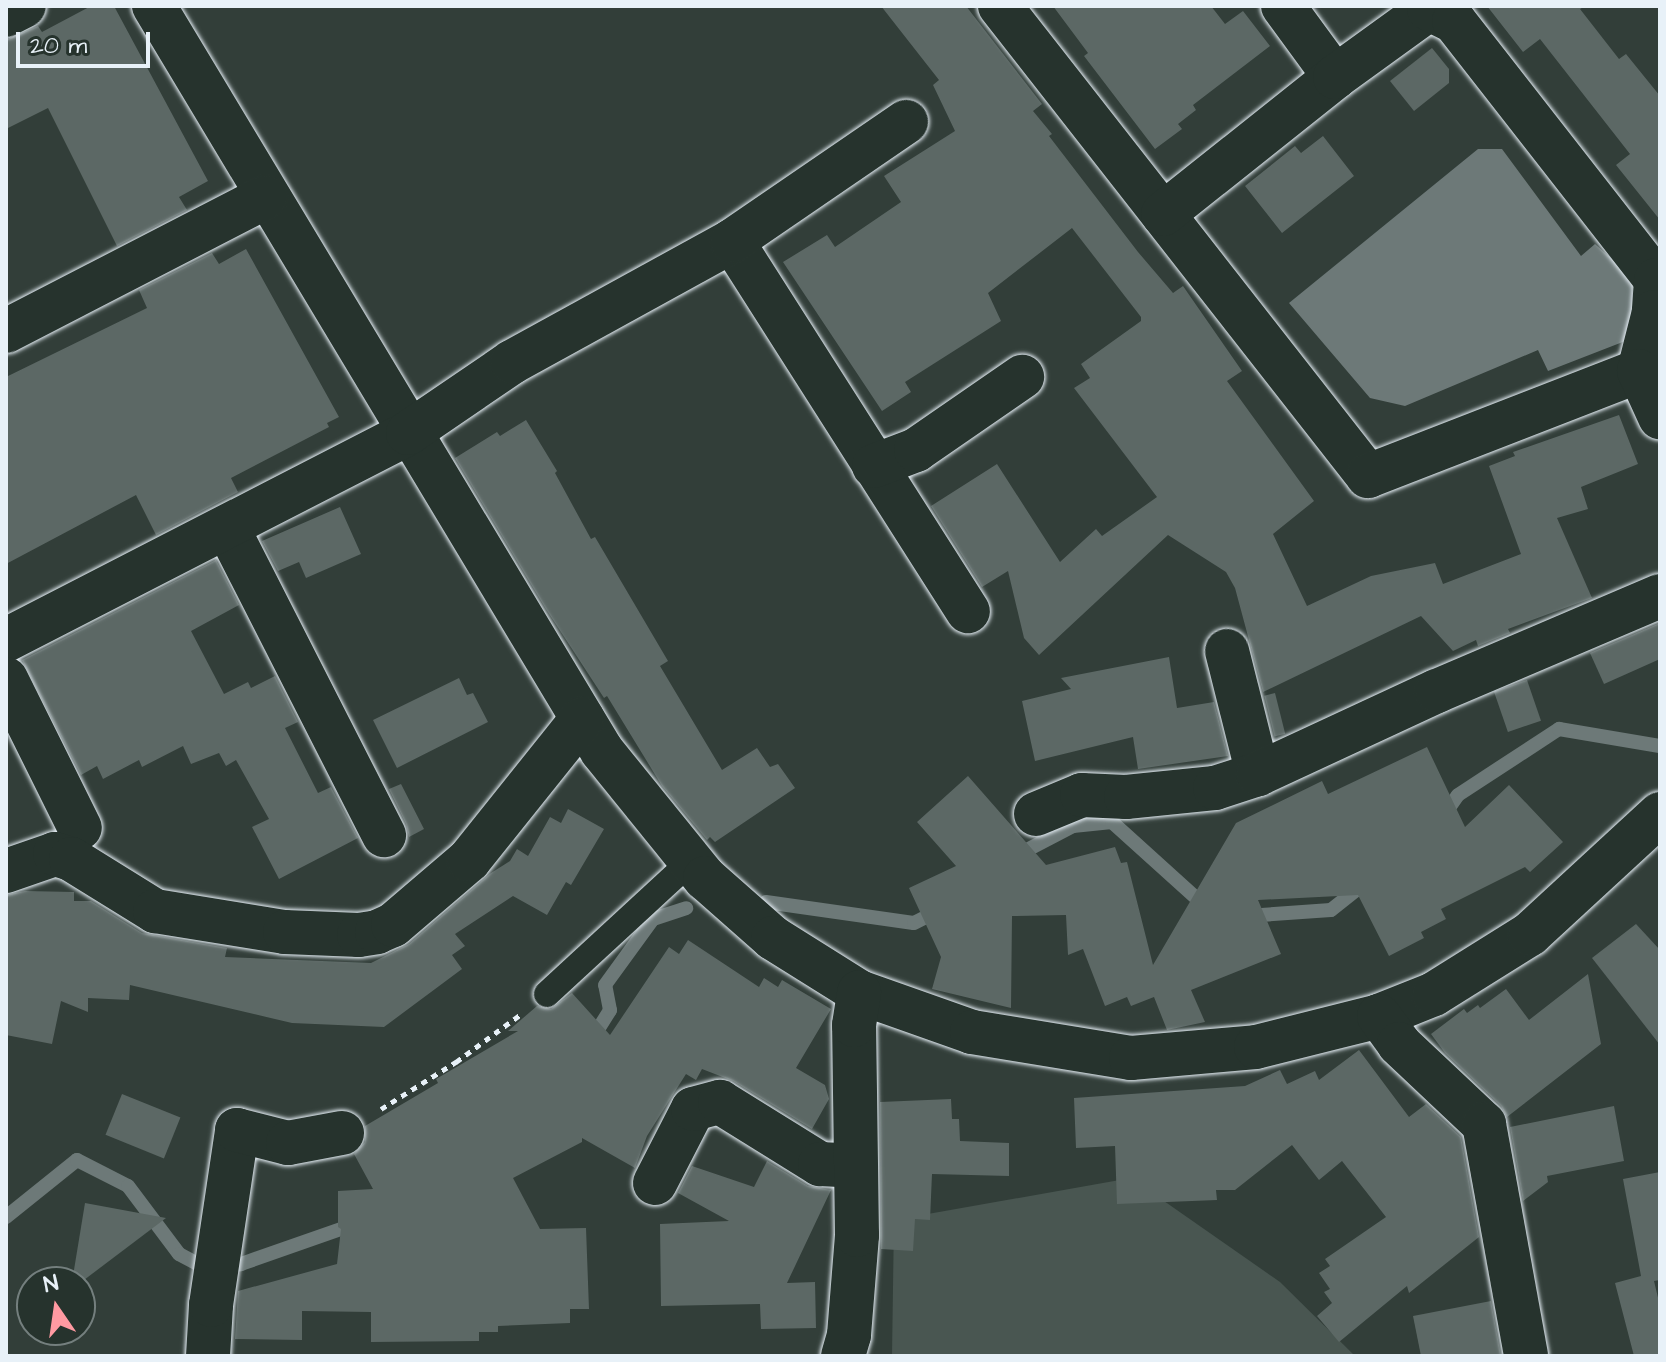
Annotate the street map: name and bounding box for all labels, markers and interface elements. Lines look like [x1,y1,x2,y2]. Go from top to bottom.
scale bar [20,16,154,66]
text: 20 m [30,29,87,63]
north arrow [16,1266,96,1346]
text: N [41,1267,61,1301]

